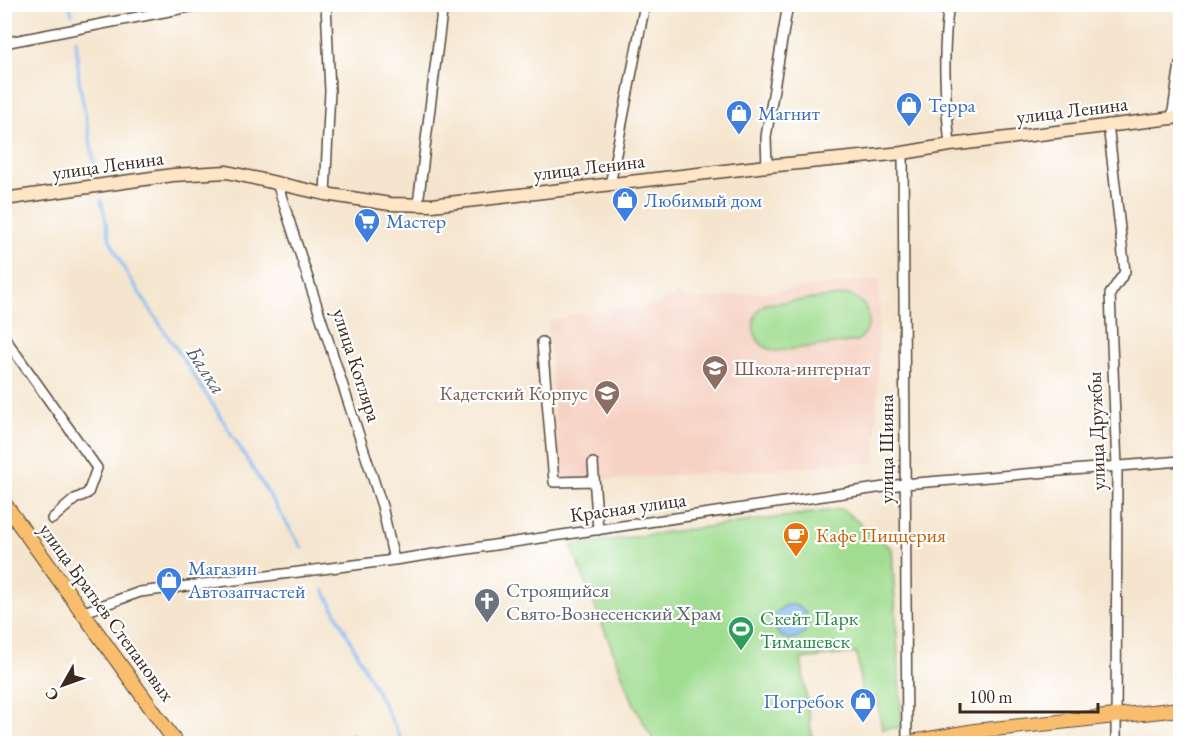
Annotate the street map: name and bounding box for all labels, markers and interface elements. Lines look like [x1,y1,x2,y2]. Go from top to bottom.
shop icon: Терра [894,90,924,128]
street label: улица Ленина [1015,90,1129,130]
place label: Терра [928,92,975,118]
shop icon: Магнит [724,98,754,136]
place label: Магнит [758,100,820,126]
street label: улица Ленина [51,144,165,186]
street label: улица Ленина [532,147,646,187]
shop icon: Любимый дом [610,185,640,223]
place label: Любимый дом [644,187,762,213]
supermarket icon: Мастер [352,206,382,244]
place label: Мастер [386,208,446,234]
street label: улица Котляра [326,305,388,425]
water label: Балка [180,339,232,399]
school or university icon: Школа-интернат [700,353,730,391]
place label: Школа-интернат [734,355,870,381]
street label: улица Дружбы [1081,371,1111,491]
school or university icon: Кадетский Корпус [592,378,622,416]
place label: Кадетский Корпус [440,380,588,406]
street label: улица Шияна [873,394,899,504]
street label: Красная улица [568,486,688,528]
street label: улица Братьев Степановых [34,518,180,706]
cafe icon: Кафе Пиццерия [781,520,811,558]
place label: Кафе Пиццерия [816,522,946,548]
place label: Магазин Автозапчастей [187,555,306,604]
shop icon: Магазин Автозапчастей [154,565,184,603]
place label: Строящийся Свято-Вознесенский Храм [506,577,722,626]
church icon: Строящийся Свято-Вознесенский Храм [472,586,502,624]
place label: Скейт Парк Тимашевск [760,605,859,654]
sports icon: Скейт Парк Тимашевск [726,614,756,652]
north arrow [33,655,93,715]
scale bar [960,676,1098,714]
text: 100 m [969,685,1013,708]
shop icon: Погребок [848,686,878,724]
place label: Погребок [763,688,844,714]

